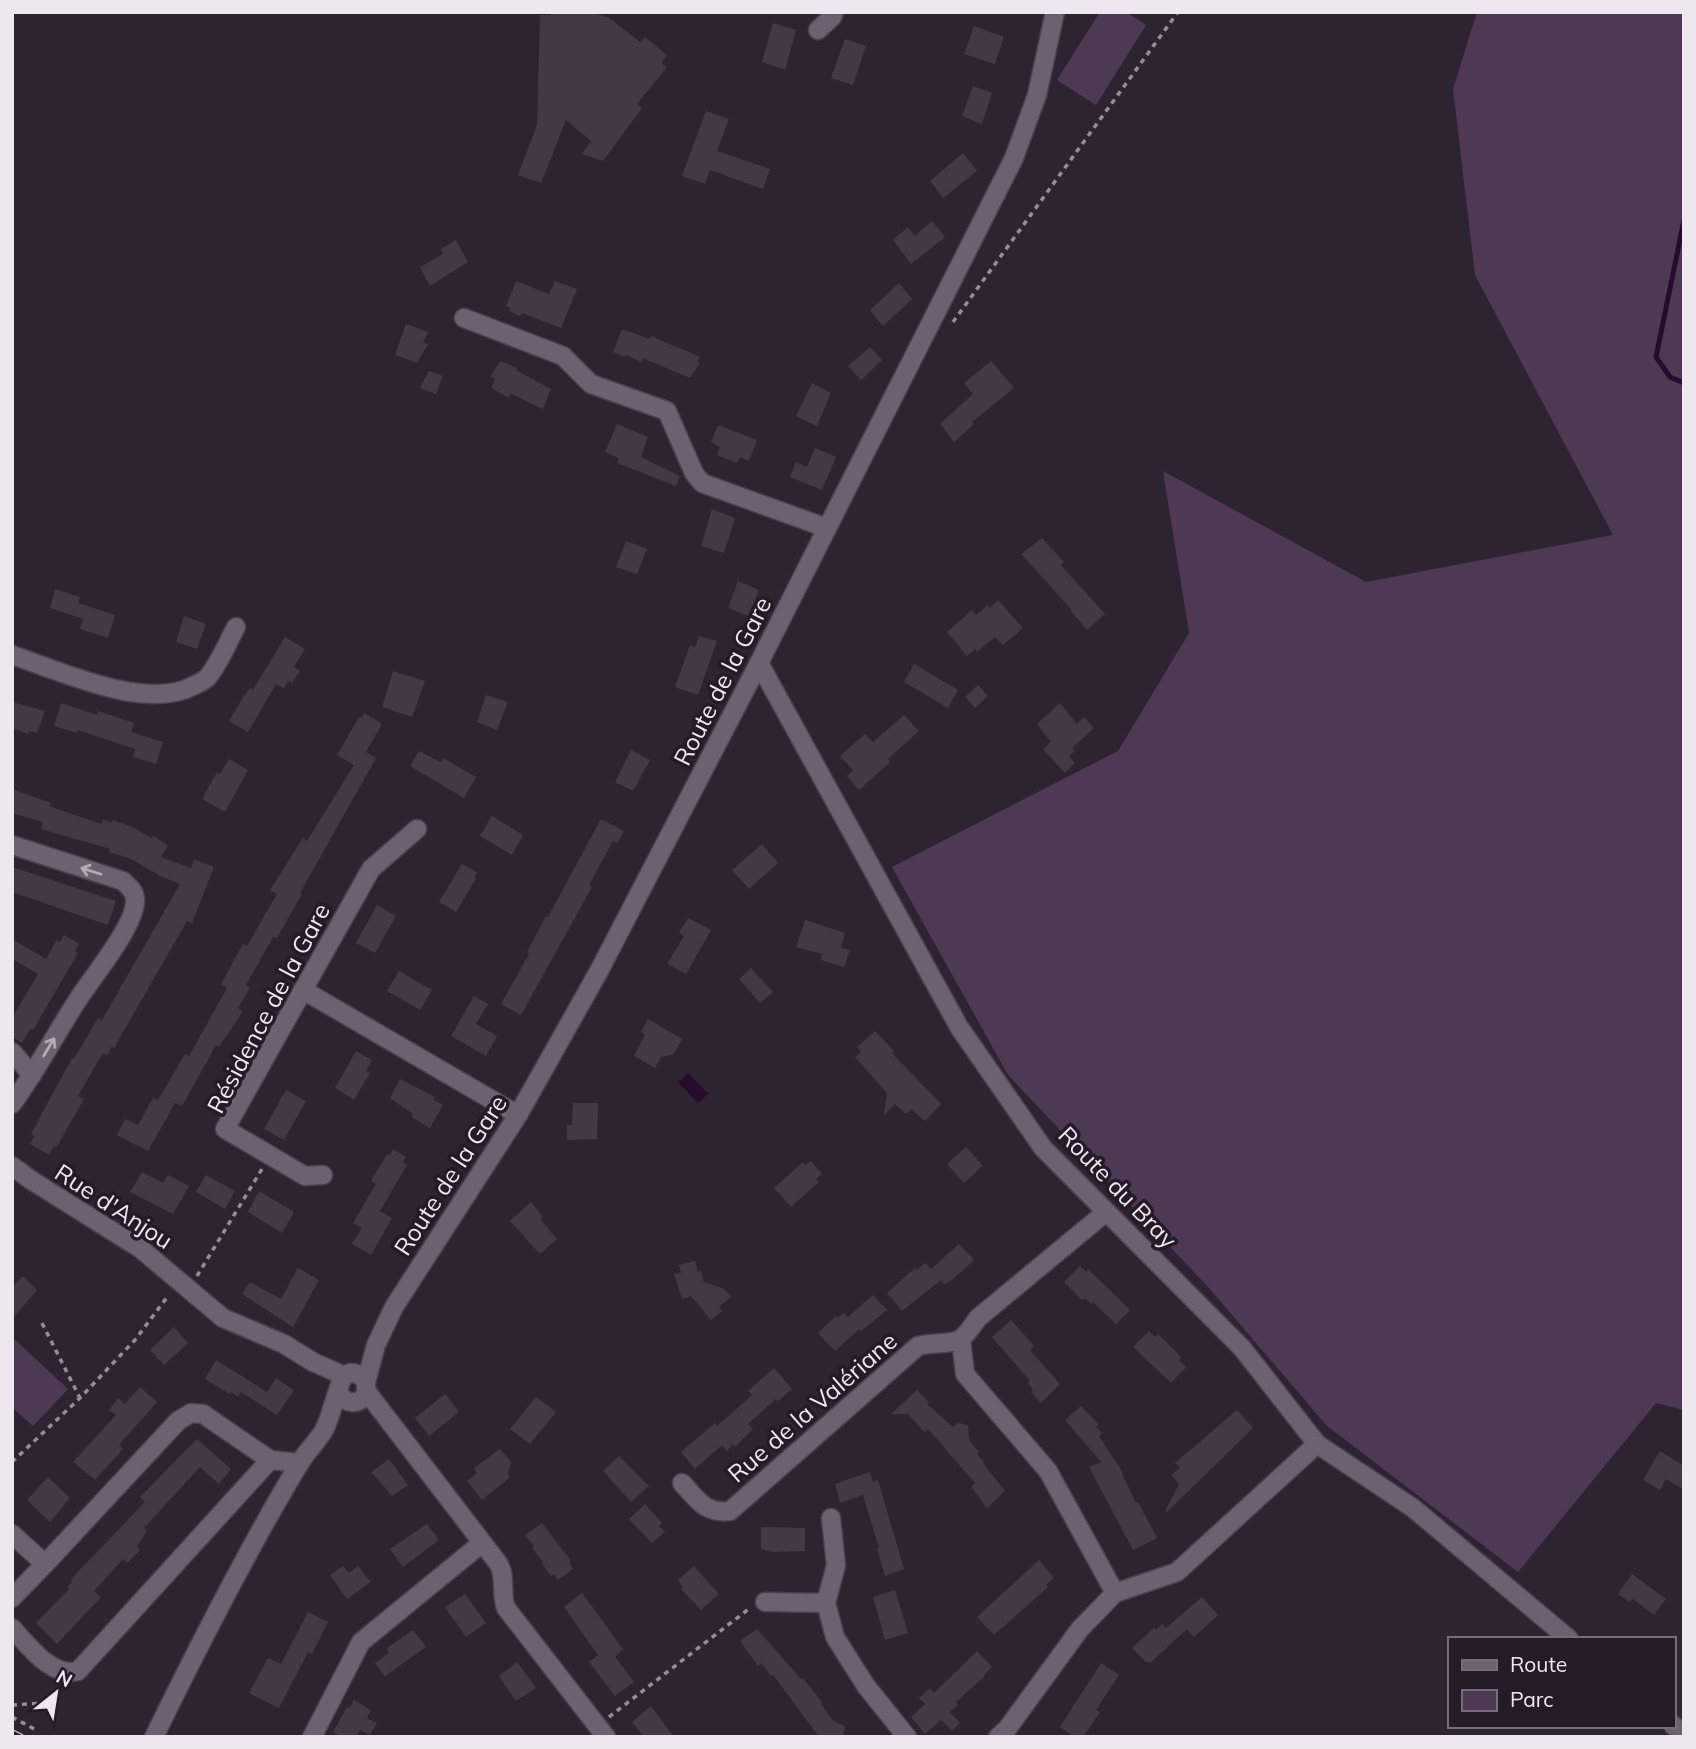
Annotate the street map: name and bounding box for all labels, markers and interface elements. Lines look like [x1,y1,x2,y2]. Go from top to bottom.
street label: Route de la Gare [667,592,777,770]
one-way arrow [81,864,103,876]
street label: Résidence de la Gare [200,898,336,1118]
one-way arrow [42,1037,56,1057]
street label: Route de la Gare [387,1089,513,1261]
street label: Route du Bray [1052,1120,1184,1254]
street label: Rue d'Anjou [49,1157,179,1255]
street label: Rue de la Valériane [721,1325,903,1489]
legend [1448,1637,1675,1728]
text: Route [1510,1651,1567,1677]
north arrow [21,1658,91,1728]
text: N [52,1664,77,1692]
text: Parc [1510,1686,1554,1712]

